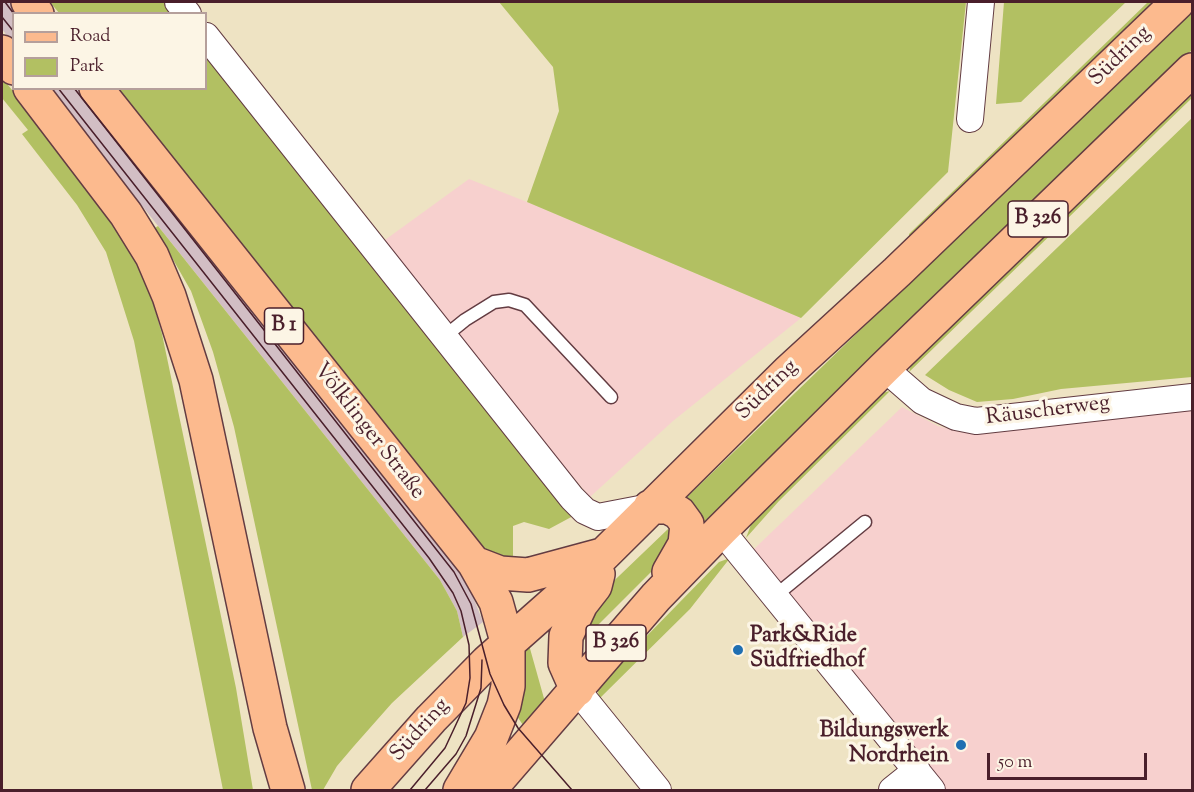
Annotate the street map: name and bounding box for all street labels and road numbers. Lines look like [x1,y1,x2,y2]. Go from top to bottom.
street label: Südring [1084,21,1158,93]
road number: B 326 [1008,201,1068,237]
road number: B 1 [264,308,304,344]
street label: Südring [731,355,805,427]
street label: Völklinger Straße [307,359,429,505]
street label: Räuscherweg [984,391,1112,433]
road number: B 326 [586,625,646,661]
street label: Südring [386,694,456,768]

